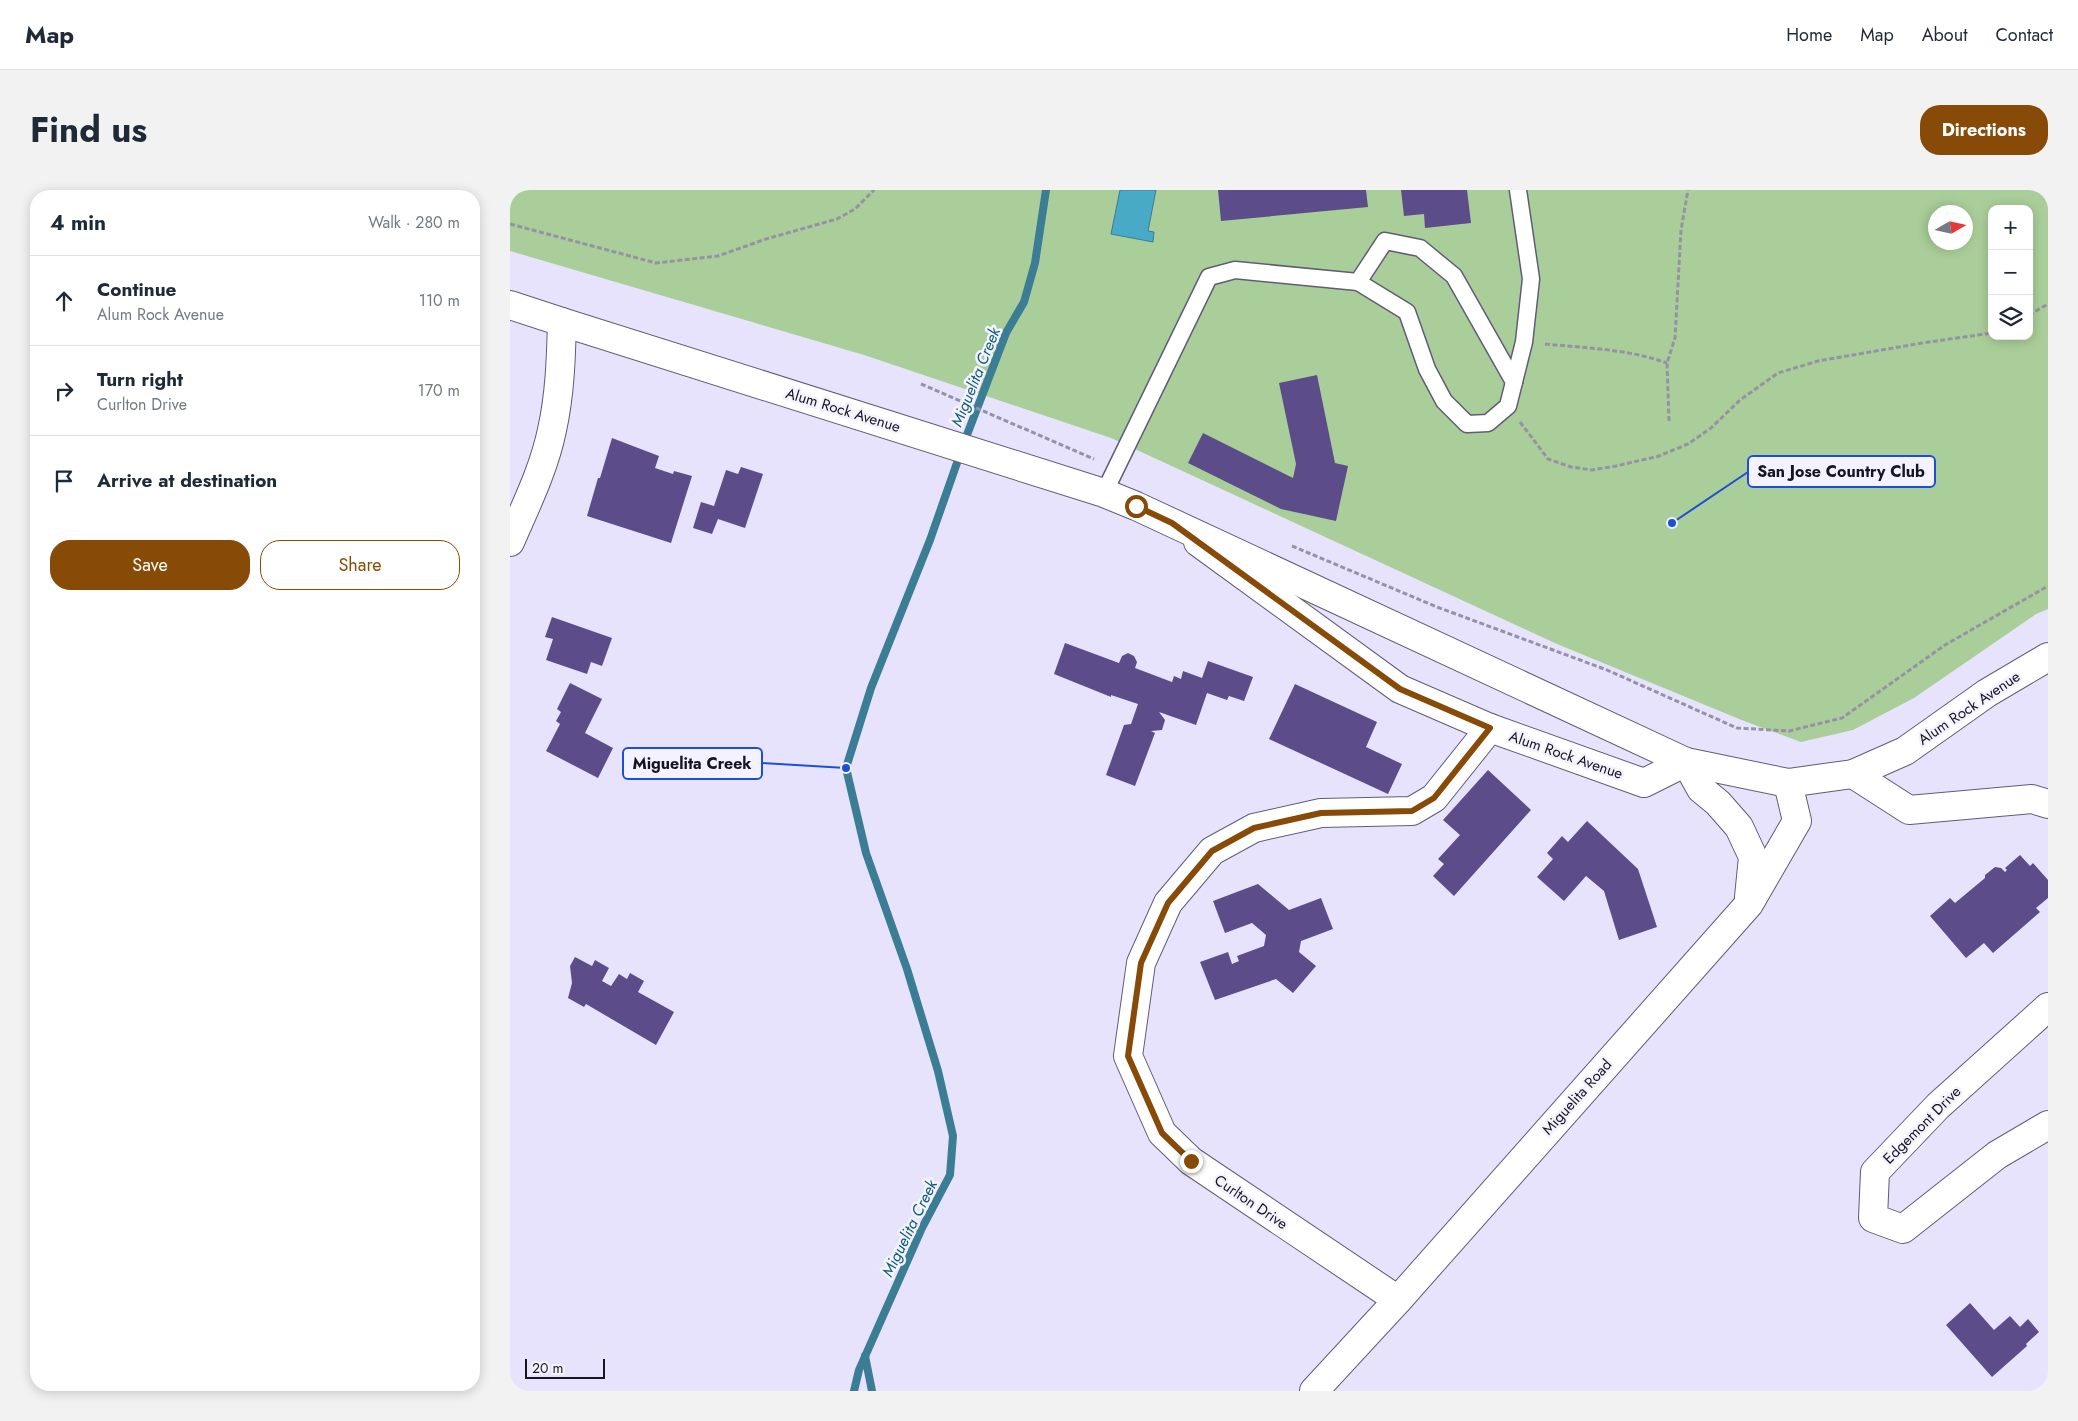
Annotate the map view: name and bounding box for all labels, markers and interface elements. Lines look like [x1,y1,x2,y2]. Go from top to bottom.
text: Map [25,17,74,52]
text: Home [1786,22,1832,48]
text: Map [1860,22,1894,48]
text: About [1922,22,1967,48]
text: Contact [1995,22,2053,48]
text: Find us [30,105,147,155]
button: Directions [1920,105,2048,155]
north arrow [1928,205,1973,250]
map controls [1988,205,2033,340]
button: + [1988,205,2033,250]
text: 4 min [50,208,106,238]
text: Walk · 280 m [368,211,460,234]
button: − [1988,250,2033,295]
text: Continue [97,276,176,303]
icon: ahead [50,287,78,315]
text: 110 m [419,289,460,312]
button: layers [1988,295,2033,340]
text: Alum Rock Avenue [97,303,224,326]
water label: Miguelita Creek [945,323,1006,430]
text: Turn right [97,366,183,393]
icon: right [50,377,78,405]
text: 170 m [418,379,460,402]
street label: Alum Rock Avenue [783,382,903,438]
text: Curlton Drive [97,393,187,416]
callout: San Jose Country Club [1748,456,1935,487]
text: San Jose Country Club [1757,460,1925,483]
icon: arrive [50,467,78,495]
text: Arrive at destination [97,467,277,494]
route start [1125,495,1148,518]
button: Save [50,540,250,590]
button: Share [260,540,460,590]
street label: Alum Rock Avenue [1914,665,2025,750]
street label: Alum Rock Avenue [1506,725,1626,785]
callout: Miguelita Creek [623,748,762,779]
text: Miguelita Creek [632,752,752,775]
street label: Miguelita Road [1537,1054,1617,1140]
street label: Edgemont Drive [1878,1081,1966,1169]
route end [1180,1150,1203,1173]
street label: Curlton Drive [1210,1169,1292,1235]
water label: Miguelita Creek [876,1175,943,1281]
scale bar [525,1356,605,1379]
text: 20 m [532,1358,564,1378]

